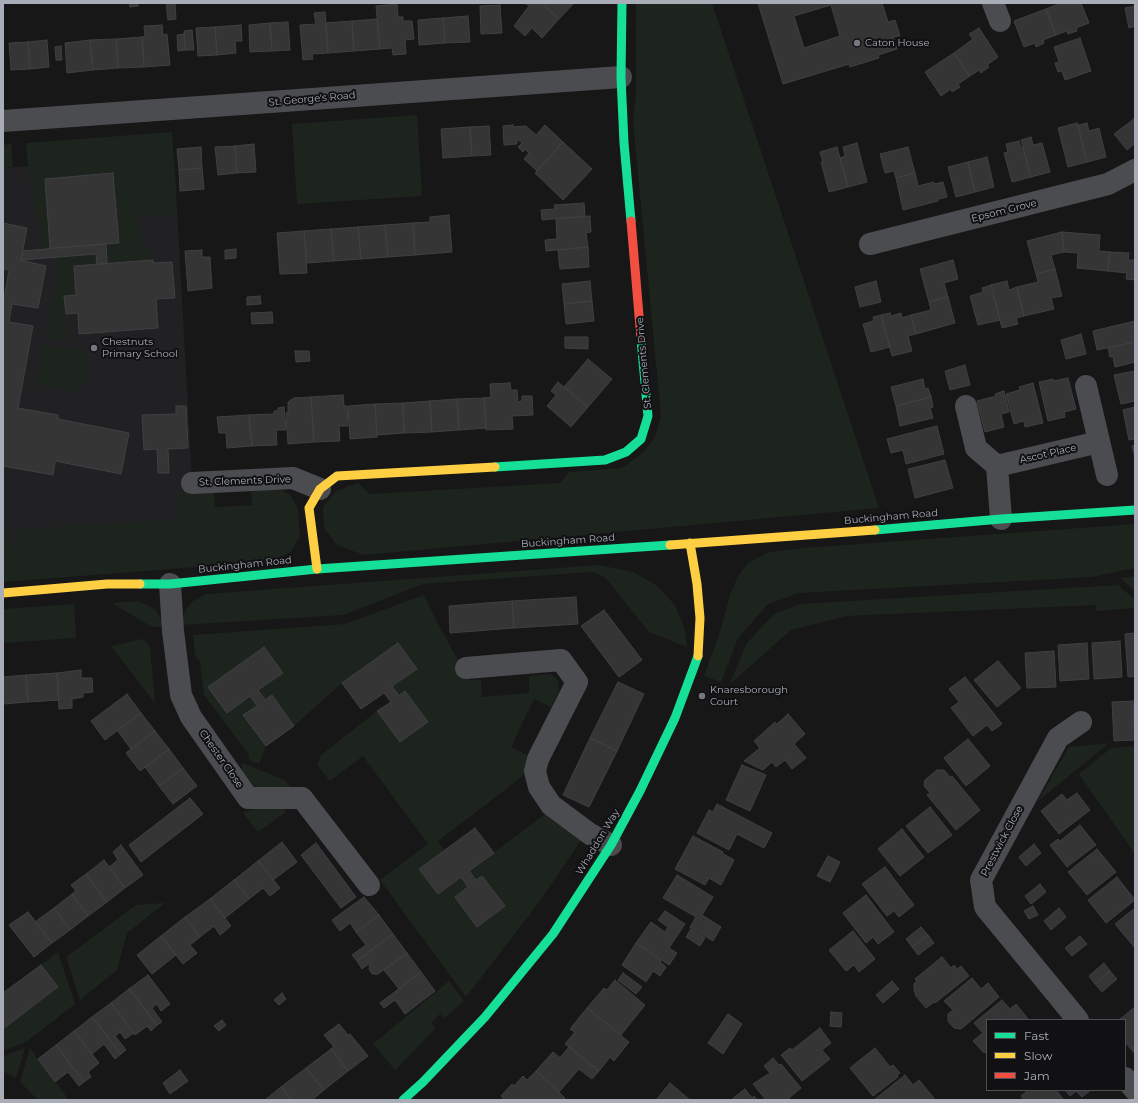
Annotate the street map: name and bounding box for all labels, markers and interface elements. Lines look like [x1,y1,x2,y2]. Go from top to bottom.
place label: Caton House [865,37,929,49]
marker: Caton House [852,38,862,48]
street label: St. George's Road [268,89,356,109]
street label: Epsom Grove [970,197,1038,225]
street label: St. Clements Drive [634,317,654,409]
place label: Chestnuts Primary School [102,336,178,360]
marker: Chestnuts Primary School [89,343,99,353]
street label: Ascot Place [1018,442,1078,466]
street label: St. Clements Drive [199,473,291,489]
street label: Buckingham Road [844,507,938,527]
street label: Buckingham Road [521,532,615,550]
street label: Buckingham Road [198,554,292,576]
place label: Knaresborough Court [710,684,788,708]
marker: Knaresborough Court [697,691,707,701]
street label: Chester Close [197,728,245,790]
street label: Prestwick Close [978,804,1026,878]
street label: Whaddon Way [574,807,622,877]
legend [986,1019,1126,1091]
text: Fast [1024,1028,1049,1043]
text: Slow [1024,1048,1053,1063]
text: Jam [1024,1068,1050,1083]

